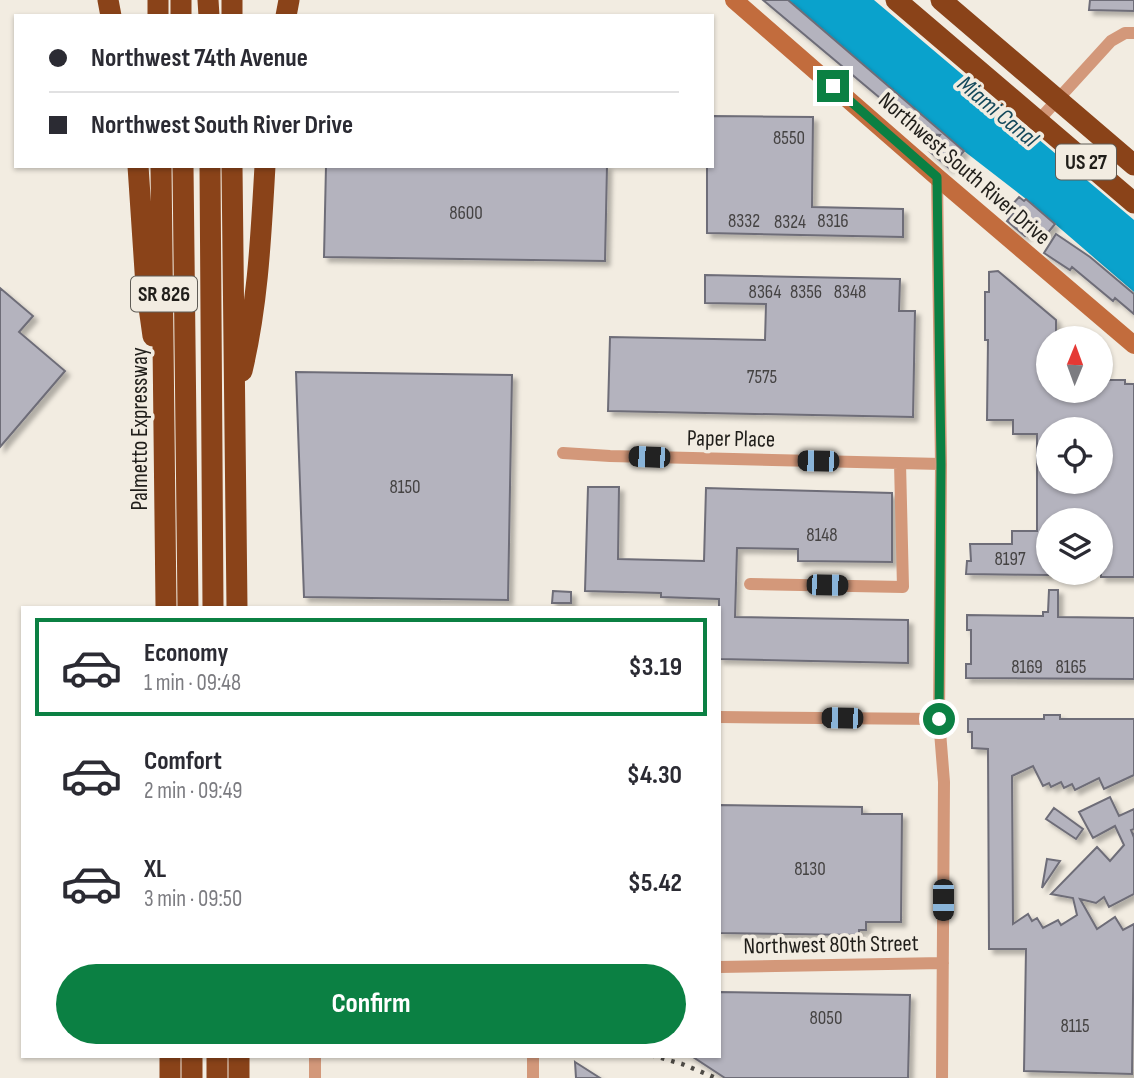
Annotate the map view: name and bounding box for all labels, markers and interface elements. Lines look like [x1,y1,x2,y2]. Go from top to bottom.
text: Northwest 74th Avenue [91,43,308,74]
water label: Miami Canal [951,69,1044,154]
route end [817,70,849,102]
street label: Northwest South River Drive [873,86,1056,251]
text: Northwest South River Drive [91,110,353,141]
house number: 8550 [773,127,805,150]
road number: US 27 [1056,144,1116,180]
house number: 8600 [449,202,483,225]
house number: 8332 [728,210,760,233]
house number: 8316 [817,210,849,233]
house number: 8324 [774,211,806,234]
road number: SR 826 [131,276,197,312]
house number: 8364 [749,281,781,304]
house number: 8356 [790,281,822,304]
house number: 8348 [834,281,866,304]
north arrow [1036,326,1113,402]
map controls [1036,326,1113,585]
street label: Palmetto Expressway [126,347,154,511]
house number: 7575 [747,366,777,389]
button: locate [1036,417,1113,494]
street label: Paper Place [687,424,775,454]
car [628,446,671,468]
car [797,450,840,472]
house number: 8150 [389,476,421,499]
button: layers [1036,508,1113,585]
house number: 8148 [806,524,838,547]
house number: 8197 [995,548,1026,571]
car [806,574,849,596]
icon: car [60,636,123,699]
text: Economy [144,638,228,669]
text: $3.19 [628,652,682,683]
house number: 8169 [1011,656,1043,679]
house number: 8165 [1056,656,1086,679]
text: 1 min · 09:48 [144,669,241,697]
route start [923,703,955,735]
car [821,707,864,729]
icon: car [60,744,123,807]
text: Comfort [144,746,222,777]
text: $4.30 [627,760,682,791]
text: 2 min · 09:49 [144,777,243,805]
icon: car [60,852,123,915]
text: XL [144,854,166,885]
house number: 8130 [794,858,826,881]
text: $5.42 [628,868,682,899]
car [933,879,954,921]
text: 3 min · 09:50 [144,885,242,913]
street label: Northwest 80th Street [743,929,919,961]
button: Confirm [56,964,686,1044]
house number: 8050 [810,1007,842,1030]
house number: 8115 [1060,1015,1090,1038]

